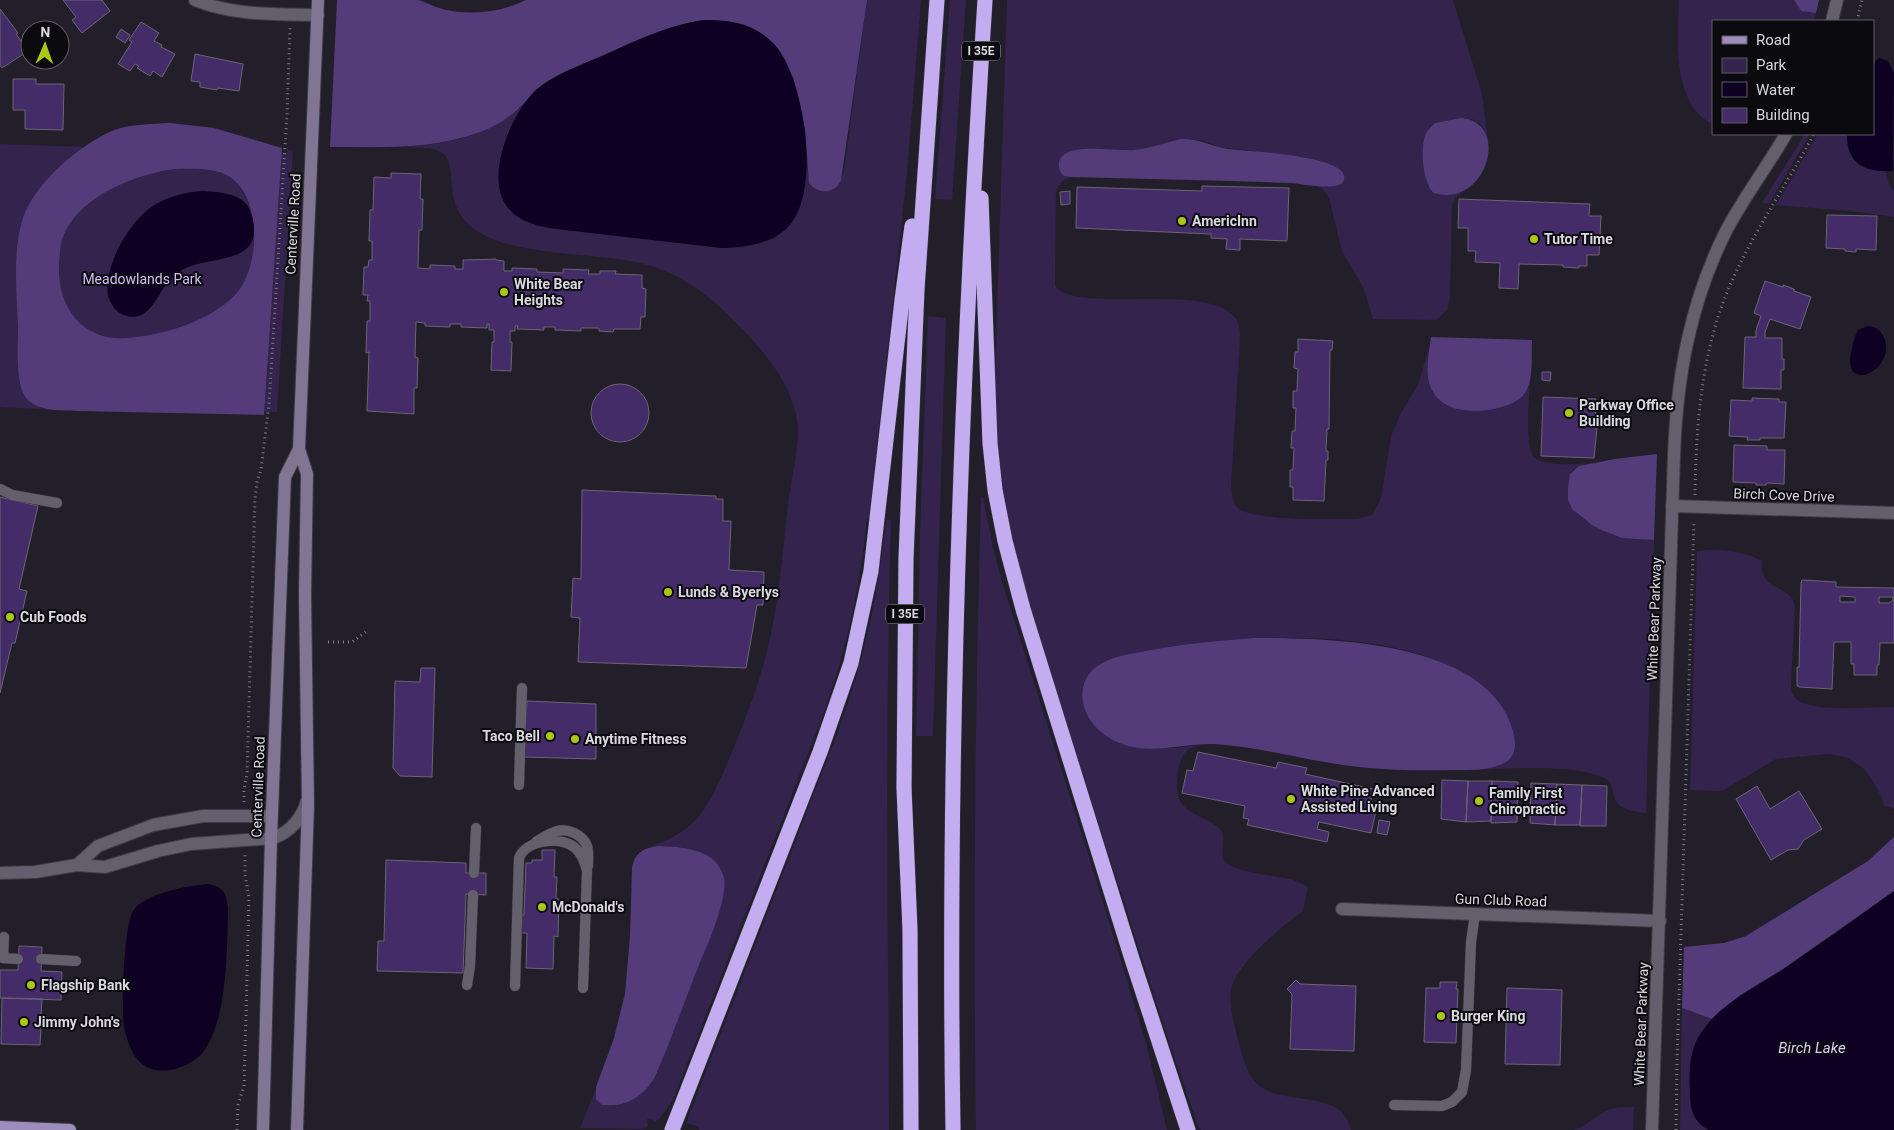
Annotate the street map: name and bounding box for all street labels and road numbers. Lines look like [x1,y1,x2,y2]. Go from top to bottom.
road number: I 35E [962,41,1000,60]
street label: Centerville Road [282,173,304,275]
street label: Birch Cove Drive [1733,485,1835,505]
street label: White Bear Parkway [1644,556,1664,681]
road number: I 35E [886,604,924,624]
street label: Centerville Road [248,736,268,838]
street label: Gun Club Road [1455,890,1547,910]
street label: White Bear Parkway [1631,961,1651,1086]

